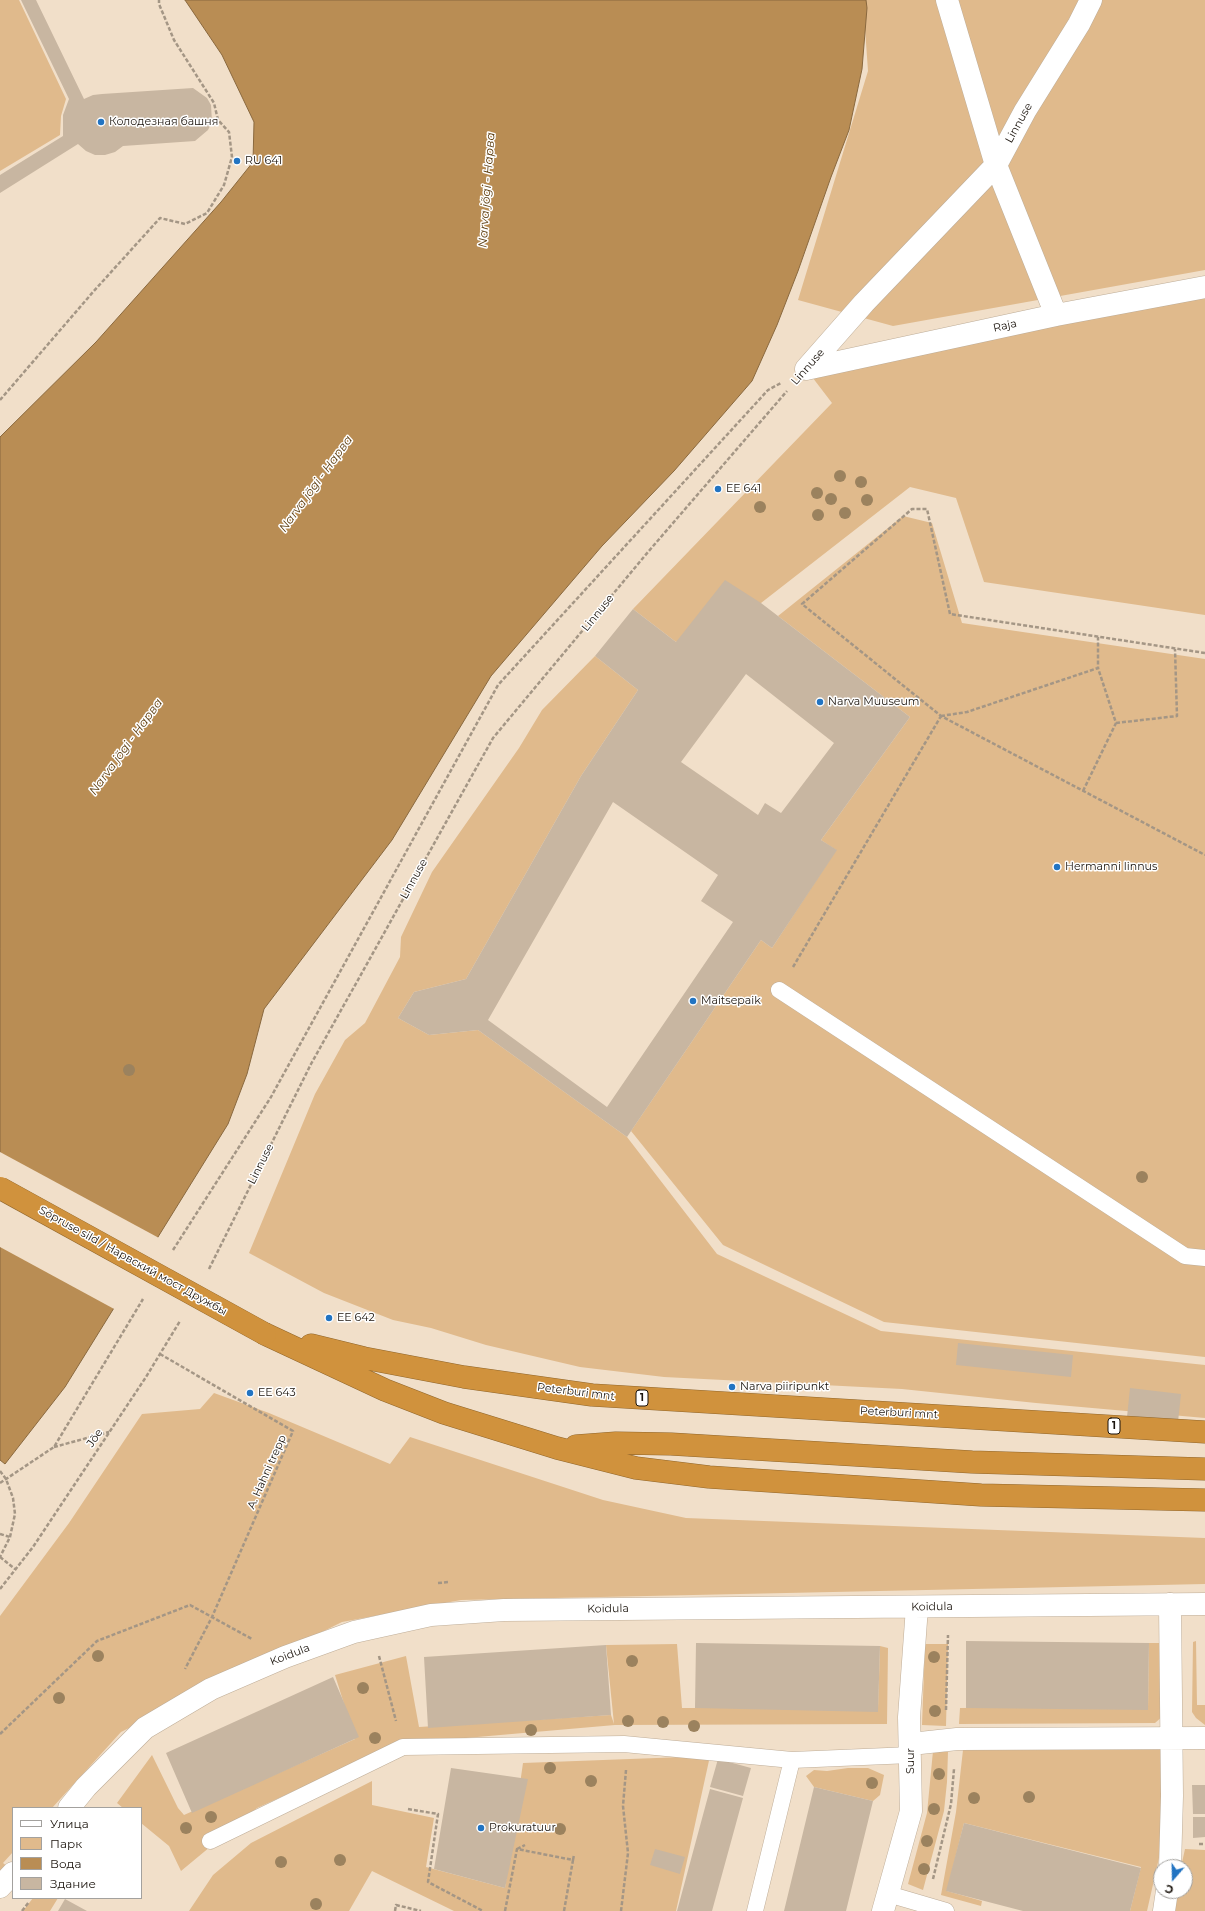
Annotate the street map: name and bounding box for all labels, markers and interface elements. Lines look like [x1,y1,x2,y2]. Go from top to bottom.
street label: Linnuse [1003,101,1035,145]
place label: Колодезная башня [109,115,218,129]
marker: Колодезная башня [96,117,106,127]
water label: Narva jõgi - Нарва [476,132,498,248]
place label: RU 641 [245,154,282,168]
marker: RU 641 [232,156,242,166]
street label: Raja [992,317,1018,335]
street label: Linnuse [789,346,827,388]
water label: Narva jõgi - Нарва [276,433,356,535]
place label: EE 641 [726,482,761,496]
marker: EE 641 [713,484,723,494]
street label: Linnuse [579,592,617,634]
place label: Narva Muuseum [828,695,919,709]
water label: Narva jõgi - Нарва [86,696,166,798]
marker: Narva Muuseum [815,697,825,707]
street label: Linnuse [398,857,430,901]
place label: Hermanni linnus [1065,860,1157,874]
marker: Hermanni linnus [1052,862,1062,872]
place label: Maitsepaik [701,994,761,1008]
marker: Maitsepaik [688,996,698,1006]
street label: Linnuse [245,1142,277,1186]
street label: Sõpruse sild / Нарвский мост Дружбы [37,1204,229,1318]
place label: EE 642 [337,1311,375,1325]
marker: EE 642 [324,1313,334,1323]
place label: Narva piiripunkt [740,1380,829,1394]
street label: Peterburi mnt [536,1381,616,1403]
marker: Narva piiripunkt [727,1382,737,1392]
place label: EE 643 [258,1386,296,1400]
marker: EE 643 [245,1388,255,1398]
road number: 1 [636,1390,648,1406]
street label: Peterburi mnt [860,1404,938,1422]
road number: 1 [1108,1418,1120,1434]
street label: Jõe [84,1426,106,1450]
street label: A. Hahni trepp [245,1433,289,1511]
street label: Koidula [911,1600,953,1614]
street label: Koidula [587,1602,629,1616]
street label: Koidula [268,1641,312,1669]
street label: Suur [904,1748,918,1774]
legend [12,1807,142,1899]
text: Улица [50,1816,89,1831]
place label: Prokuratuur [489,1821,556,1835]
marker: Prokuratuur [476,1823,486,1833]
text: Парк [50,1836,82,1851]
text: Вода [50,1856,81,1871]
north arrow [1153,1859,1193,1899]
text: Здание [50,1876,96,1891]
text: С [1163,1881,1175,1897]

